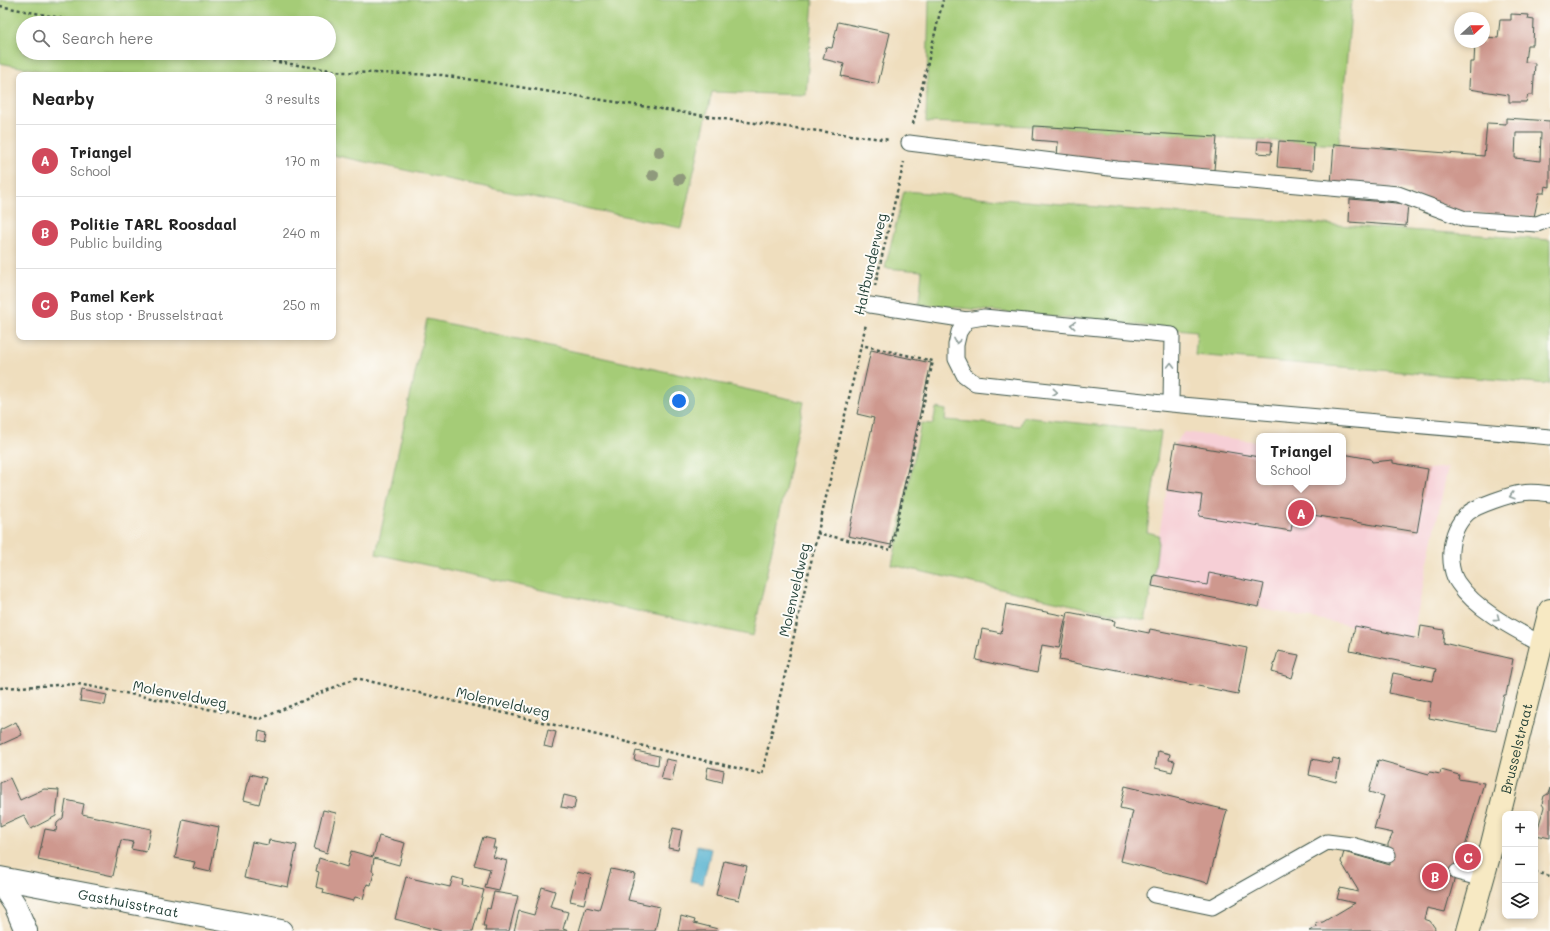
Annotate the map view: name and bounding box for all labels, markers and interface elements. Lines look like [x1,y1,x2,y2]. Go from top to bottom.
north arrow [1454,12,1490,48]
search box [16,16,336,60]
icon: search [30,27,52,49]
text: Search here [62,28,153,48]
text: Nearby [32,87,94,109]
text: 3 results [265,90,320,107]
text: Triangel [70,142,132,162]
text: A [40,152,50,169]
text: 170 m [284,152,320,169]
text: School [70,162,111,179]
street label: Halfbunderweg [849,211,891,317]
text: Politie TARL Roosdaal [70,214,236,234]
text: B [41,224,49,241]
text: 240 m [283,224,320,241]
text: Public building [70,234,162,251]
text: Pamel Kerk [70,286,154,306]
text: C [40,296,50,313]
text: 250 m [283,296,320,313]
text: Bus stop · Brusselstraat [70,306,224,323]
one-way arrow [1070,321,1076,330]
one-way arrow [953,337,962,344]
one-way arrow [1167,362,1176,368]
one-way arrow [1052,387,1058,396]
your location [669,391,689,411]
popup [1256,433,1346,485]
text: Triangel [1270,441,1332,461]
text: School [1270,461,1311,478]
one-way arrow [1508,491,1515,500]
pin: A [1288,498,1314,528]
street label: Molenveldweg [774,541,814,639]
one-way arrow [1493,613,1500,621]
street label: Molenveldweg [131,676,229,712]
street label: Molenveldweg [454,682,552,722]
street label: Brusselstraat [1495,701,1536,796]
map controls [1502,811,1538,919]
button: + [1502,811,1538,847]
pin: C [1455,842,1481,872]
button: − [1502,847,1538,883]
pin: B [1422,861,1448,891]
street label: Gasthuisstraat [77,883,181,921]
button: layers [1502,883,1538,919]

